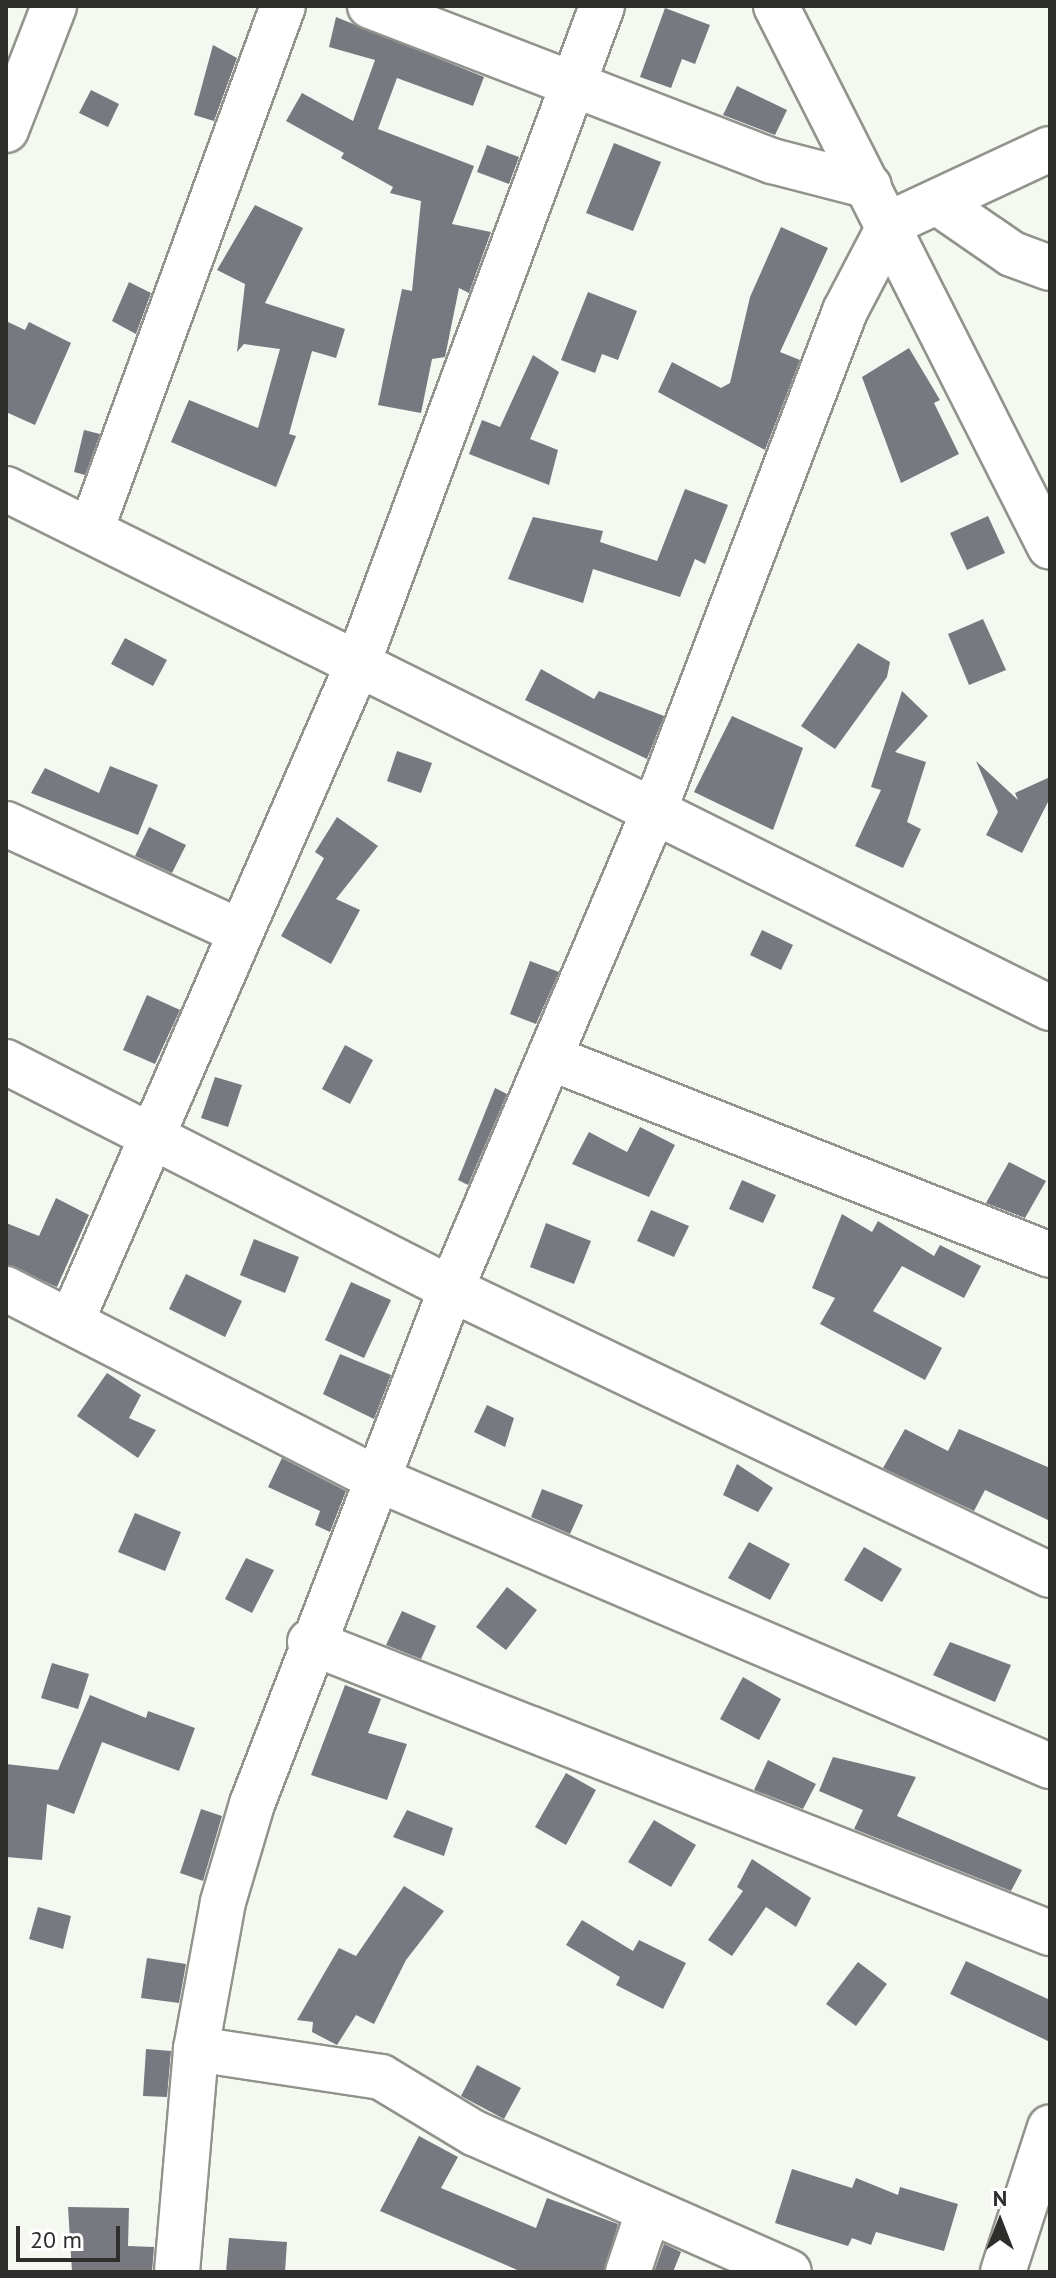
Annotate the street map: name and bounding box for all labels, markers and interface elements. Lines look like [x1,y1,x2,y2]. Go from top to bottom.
north arrow [960,2182,1040,2262]
text: N [993,2184,1007,2212]
scale bar [20,2210,124,2260]
text: 20 m [30,2224,82,2255]

